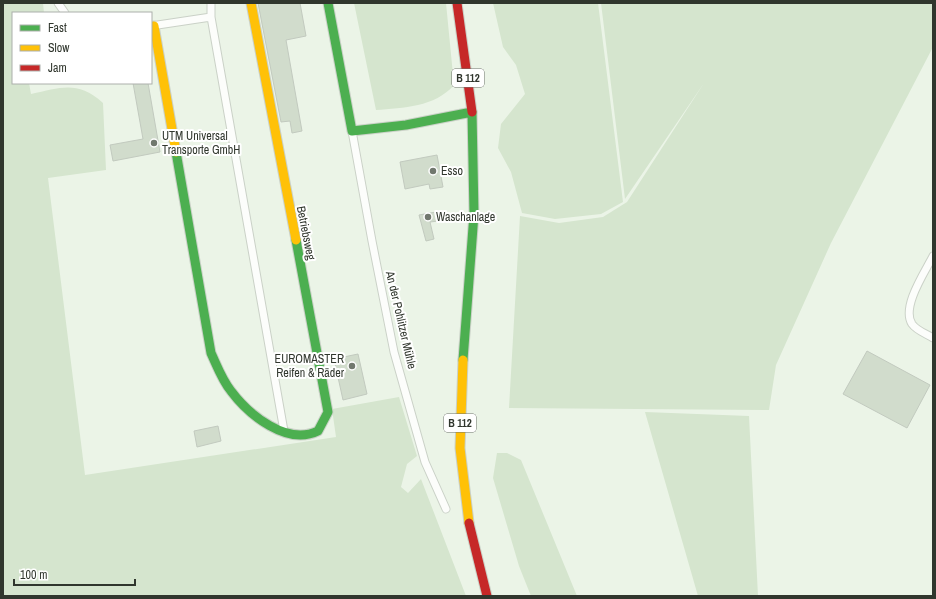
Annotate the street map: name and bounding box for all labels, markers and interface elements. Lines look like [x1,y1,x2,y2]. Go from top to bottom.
legend [12,12,152,84]
text: Fast [48,20,67,36]
text: Slow [48,40,70,56]
text: Jam [48,60,67,76]
road number: B 112 [452,69,484,87]
place label: UTM Universal Transporte GmbH [162,128,240,158]
marker: UTM Universal Transporte GmbH [149,138,159,148]
place label: Esso [441,163,463,179]
marker: Esso [428,166,438,176]
street label: Betriebsweg [293,205,319,262]
place label: Waschanlage [436,209,495,225]
marker: Waschanlage [423,212,433,222]
street label: An der Pohlitzer Mühle [382,268,420,371]
place label: EUROMASTER Reifen & Räder [275,351,345,381]
marker: EUROMASTER Reifen & Räder [347,361,357,371]
road number: B 112 [444,414,476,432]
scale bar [14,561,135,587]
text: 100 m [20,567,47,583]

